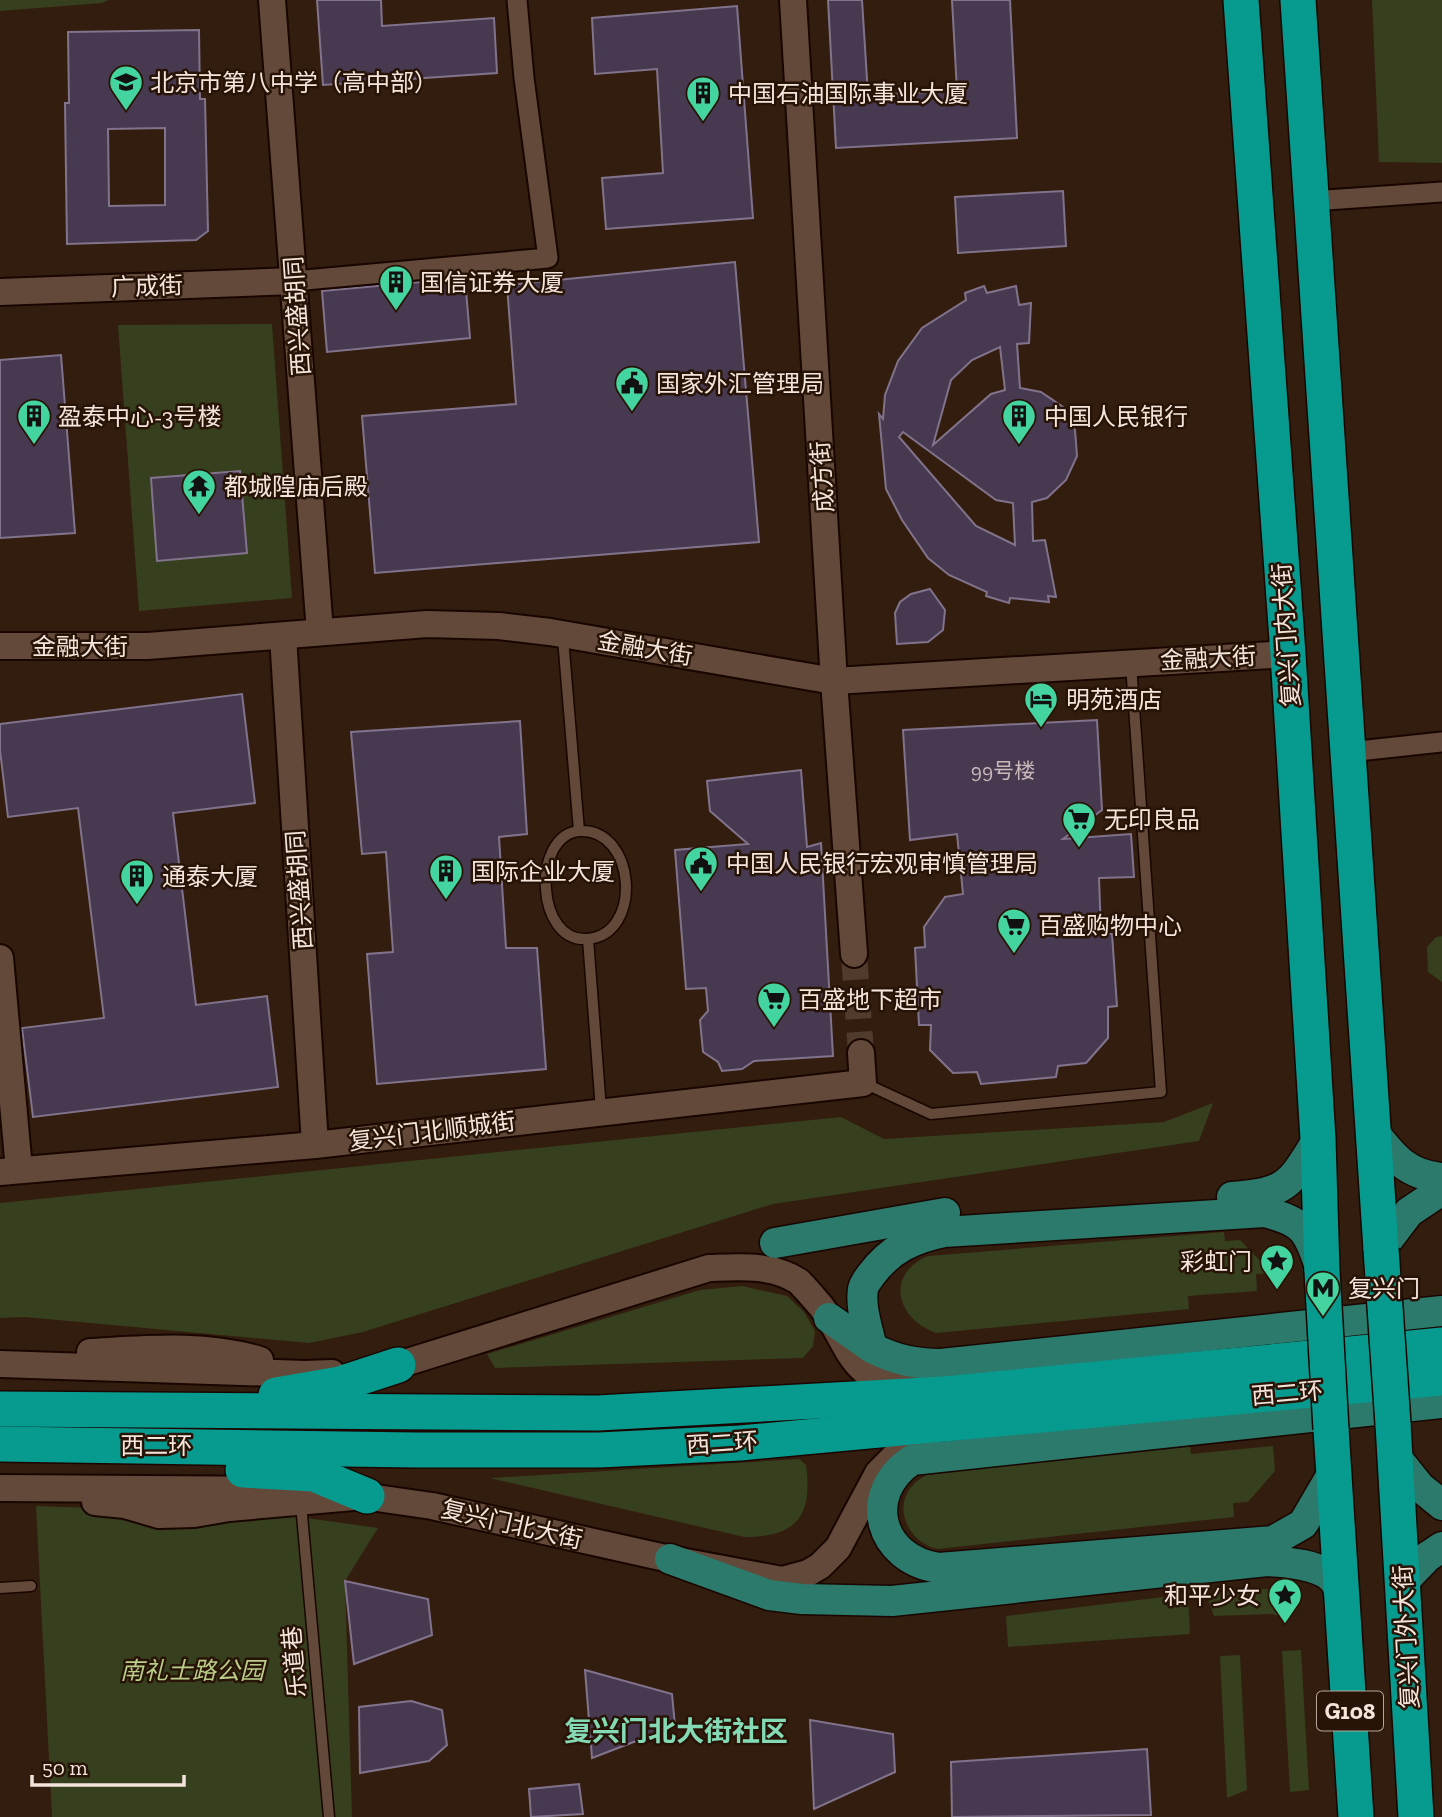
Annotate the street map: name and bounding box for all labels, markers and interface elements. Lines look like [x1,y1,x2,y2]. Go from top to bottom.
school or university icon: 北京市第八中学（高中部） [107,63,145,112]
place label: 北京市第八中学（高中部） [150,68,438,97]
building icon: 中国石油国际事业大厦 [684,74,722,123]
place label: 中国石油国际事业大厦 [728,79,968,108]
street label: 西兴盛胡同 [278,255,316,377]
building icon: 国信证券大厦 [377,263,415,312]
place label: 国信证券大厦 [420,268,564,297]
street label: 广成街 [111,270,183,302]
public building icon: 国家外汇管理局 [613,364,651,413]
place label: 国家外汇管理局 [656,369,824,398]
building icon: 盈泰中心-3号楼 [15,397,53,446]
building icon: 中国人民银行 [1000,397,1038,446]
place label: 盈泰中心-3号楼 [58,402,222,431]
place label: 中国人民银行 [1044,402,1188,431]
street label: 成方街 [805,440,839,514]
temple icon: 都城隍庙后殿 [180,467,218,516]
place label: 都城隍庙后殿 [224,472,368,501]
street label: 复兴门内大街 [1267,562,1305,708]
street label: 金融大街 [595,625,695,671]
street label: 金融大街 [32,632,128,661]
street label: 金融大街 [1159,641,1257,675]
hotel icon: 明苑酒店 [1022,680,1060,729]
place label: 明苑酒店 [1066,685,1162,714]
house number: 99号楼 [971,758,1035,783]
supermarket icon: 无印良品 [1060,800,1098,849]
place label: 无印良品 [1104,805,1200,834]
street label: 西兴盛胡同 [280,829,318,951]
public building icon: 中国人民银行宏观审慎管理局 [682,844,720,893]
place label: 中国人民银行宏观审慎管理局 [726,849,1038,878]
building icon: 国际企业大厦 [427,852,465,901]
building icon: 通泰大厦 [118,857,156,906]
place label: 国际企业大厦 [471,857,615,886]
place label: 通泰大厦 [162,862,258,891]
supermarket icon: 百盛购物中心 [995,906,1033,955]
place label: 百盛购物中心 [1038,911,1182,940]
supermarket icon: 百盛地下超市 [755,980,793,1029]
place label: 百盛地下超市 [798,985,942,1014]
street label: 复兴门北顺城街 [347,1106,517,1156]
place icon: 彩虹门 [1258,1242,1296,1291]
place label: 彩虹门 [1180,1247,1252,1276]
metro station icon: 复兴门 [1304,1269,1342,1318]
place label: 复兴门 [1348,1274,1420,1303]
street label: 西二环 [1250,1375,1324,1411]
street label: 西二环 [685,1426,759,1460]
street label: 西二环 [120,1431,192,1460]
street label: 复兴门北大街 [439,1494,585,1554]
street label: 复兴门外大街 [1388,1564,1424,1710]
place icon: 和平少女 [1266,1576,1304,1625]
place label: 和平少女 [1164,1581,1260,1610]
street label: 乐道巷 [276,1625,312,1699]
park label: 南礼士路公园 [120,1656,267,1685]
road number: G108 [1317,1692,1383,1730]
district label: 复兴门北大街社区 [564,1715,788,1748]
scale bar [32,1744,184,1788]
text: 50 m [42,1755,88,1780]

